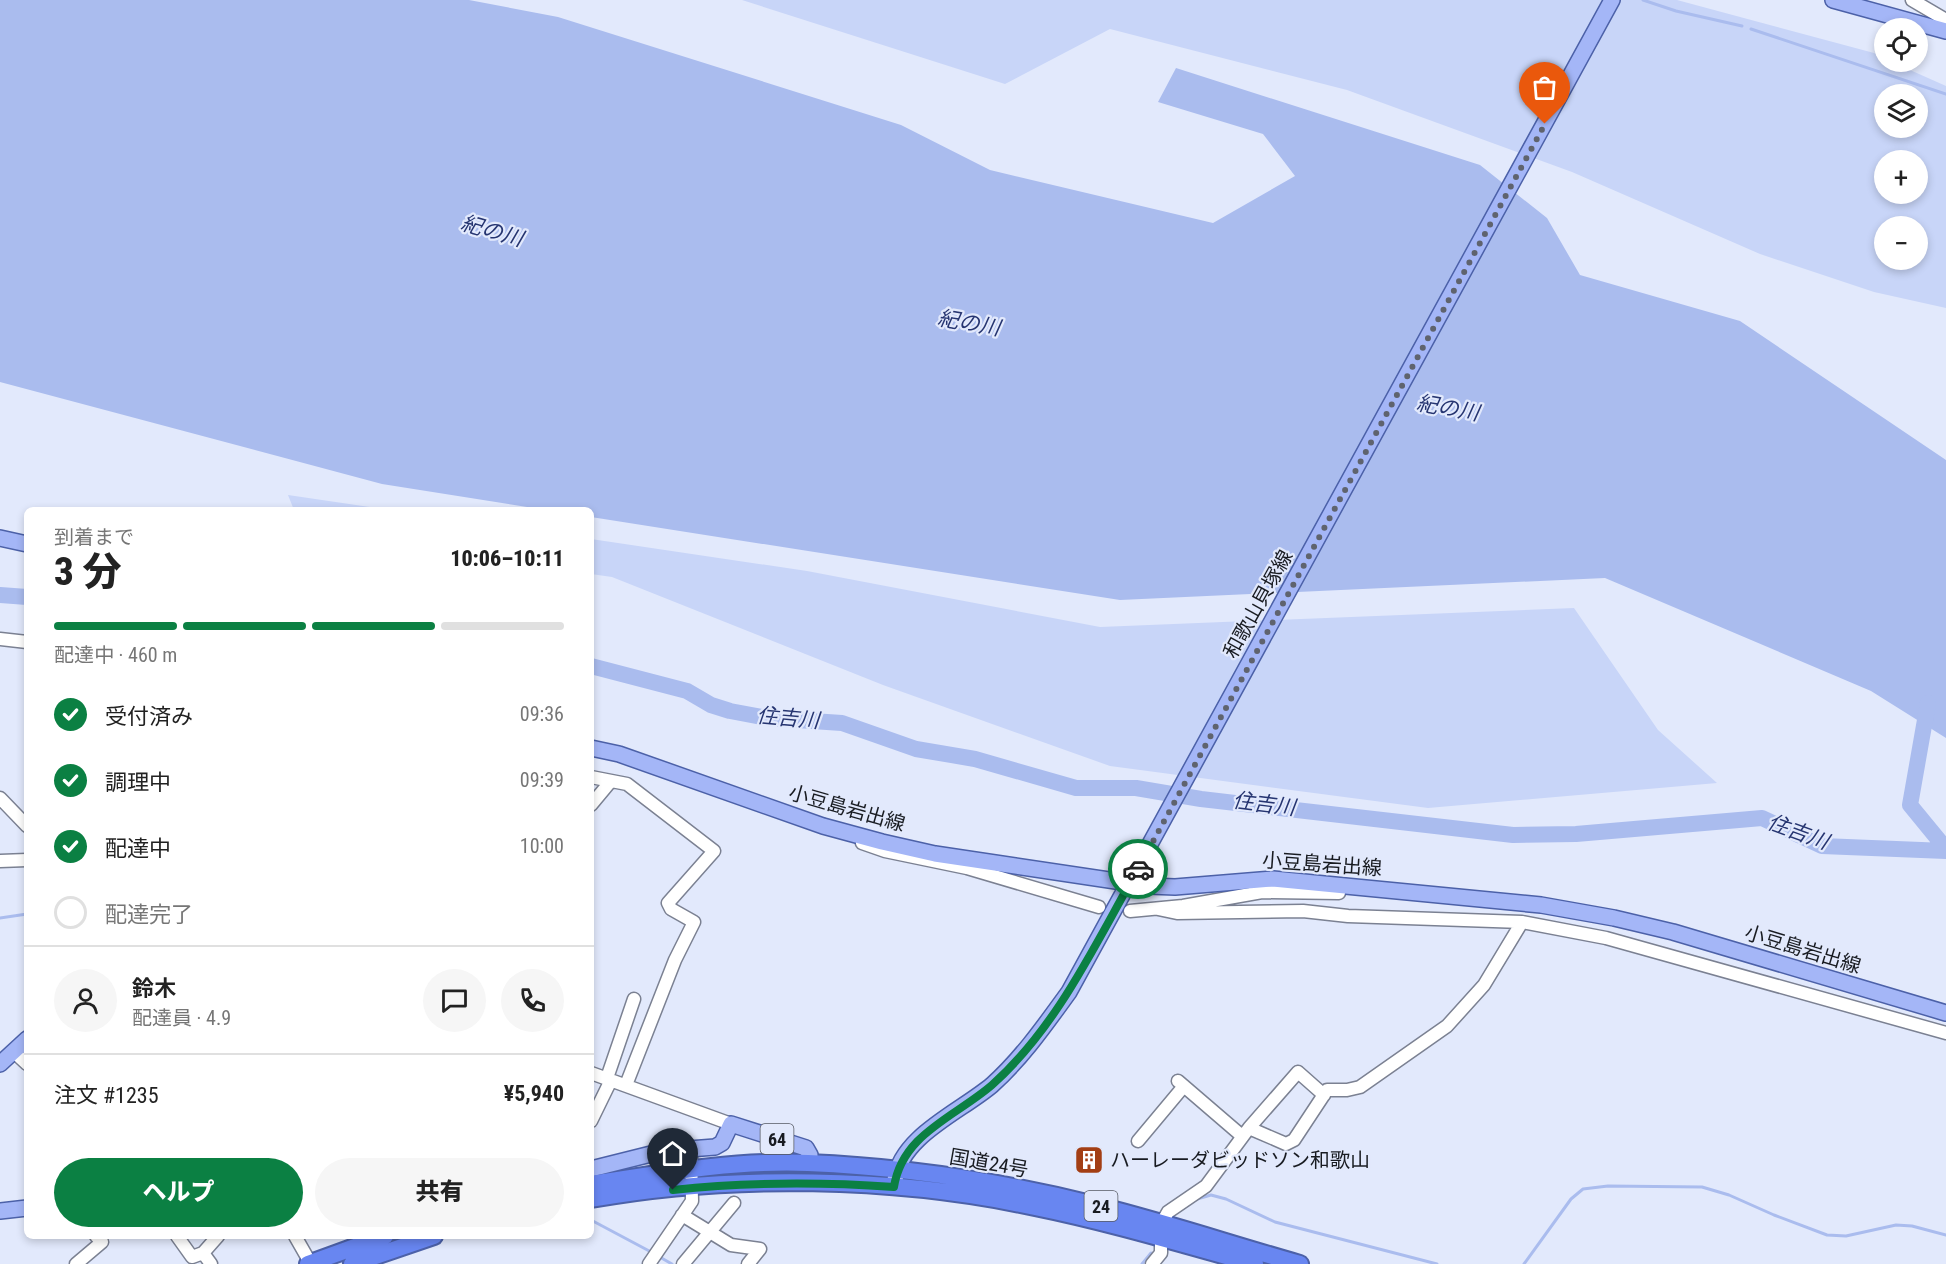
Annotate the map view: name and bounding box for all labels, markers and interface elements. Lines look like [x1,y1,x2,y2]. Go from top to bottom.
map controls [1874,18,1928,270]
button: locate [1874,18,1928,72]
pin [1519,62,1570,124]
icon: bag [1528,71,1561,104]
button: layers [1874,84,1928,138]
button: + [1874,150,1928,204]
water label: 紀の川 [458,211,528,252]
button: − [1874,216,1928,270]
water label: 紀の川 [936,306,1004,341]
water label: 紀の川 [1415,391,1483,426]
text: 到着まで [54,525,134,549]
text: 10:06–10:11 [450,546,564,571]
street label: 和歌山貝塚線 [1218,546,1298,662]
text: 3 分 [54,549,122,595]
text: 配達中 · 460 m [54,643,177,667]
icon: check [54,698,87,731]
text: 09:36 [520,702,564,726]
water label: 住吉川 [756,703,822,733]
text: 受付済み [105,704,193,729]
icon: check [54,764,87,797]
text: 09:39 [520,768,564,792]
text: 調理中 [105,770,171,795]
street label: 小豆島岩出線 [786,780,908,836]
water label: 住吉川 [1231,788,1299,820]
water label: 住吉川 [1764,810,1834,855]
icon: check [54,830,87,863]
text: 10:00 [520,834,564,858]
text: 配達中 [105,836,171,861]
courier [1108,839,1168,899]
street label: 小豆島岩出線 [1261,848,1383,880]
icon: car [1122,853,1155,886]
text: 配達完了 [105,902,193,927]
street label: 小豆島岩出線 [1742,920,1864,978]
button: person [54,969,117,1032]
button: chat [423,969,486,1032]
button: phone [501,969,564,1032]
text: 鈴木 [132,976,176,1001]
text: 配達員 · 4.9 [132,1006,231,1030]
text: ¥5,940 [504,1081,564,1106]
text: 注文 #1235 [54,1083,159,1108]
road number: 64 [760,1124,794,1154]
pin [647,1128,698,1190]
icon: home [656,1137,689,1170]
street label: 国道24号 [948,1144,1030,1182]
building icon: ハーレーダビッドソン和歌山 [1073,1144,1105,1176]
place label: ハーレーダビッドソン和歌山 [1110,1148,1370,1172]
button: ヘルプ [54,1158,303,1227]
button: 共有 [315,1158,564,1227]
road number: 24 [1084,1191,1118,1221]

